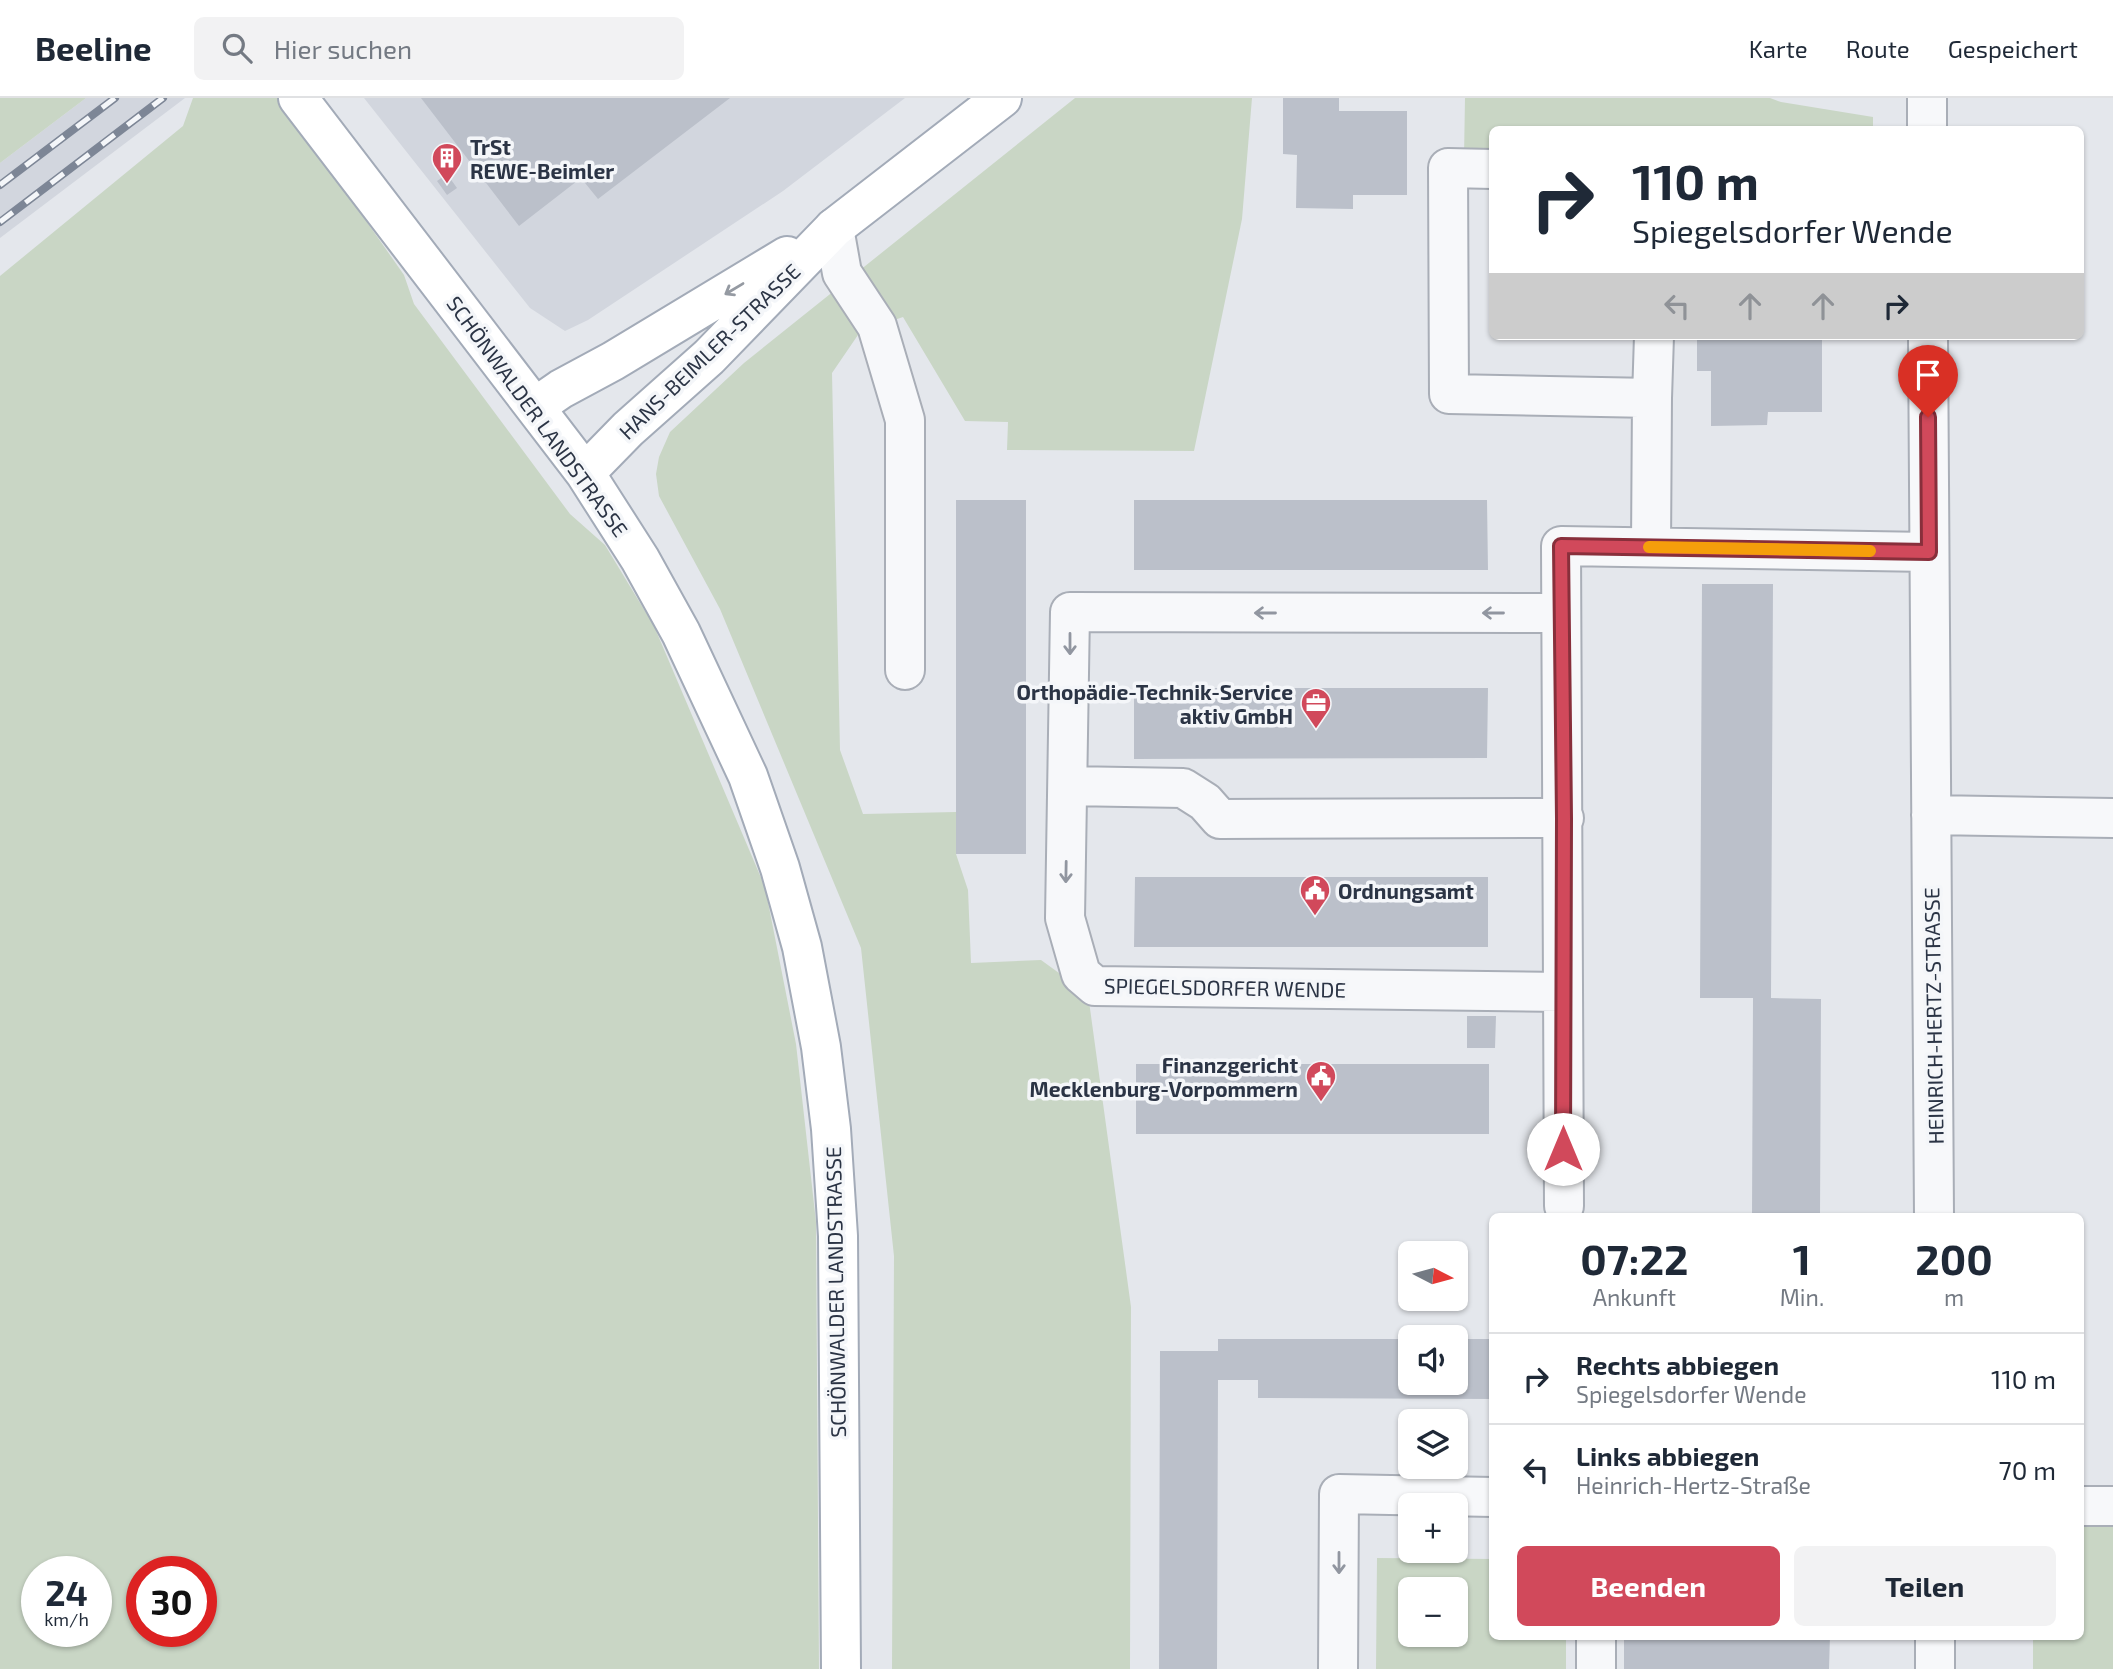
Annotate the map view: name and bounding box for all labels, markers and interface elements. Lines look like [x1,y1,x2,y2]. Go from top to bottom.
search box [194,17,684,80]
text: Beeline [35,28,152,68]
icon: search [218,29,256,67]
text: Hier suchen [274,33,412,64]
text: Karte [1749,34,1808,63]
text: Route [1846,34,1910,63]
text: Gespeichert [1948,34,2078,63]
place label: TrSt REWE-Beimler [470,134,614,183]
building icon: TrSt REWE-Beimler [430,141,464,185]
text: 110 m [1632,151,1759,210]
icon: right [1517,154,1608,245]
text: Spiegelsdorfer Wende [1632,211,1953,249]
street label: HANS-BEIMLER-STRASSE [613,258,805,444]
one-way arrow [724,282,744,296]
icon: left [1658,287,1696,325]
icon: ahead [1731,287,1769,325]
icon: ahead [1804,287,1842,325]
icon: right [1877,287,1915,325]
street label: SCHÖNWALDER LANDSTRASSE [442,291,634,541]
pin [1898,345,1958,417]
icon: arrive [1909,356,1947,394]
one-way arrow [1254,606,1277,620]
one-way arrow [1482,606,1505,620]
one-way arrow [1063,632,1076,655]
place label: Orthopädie-Technik-Service aktiv GmbH [1016,679,1293,728]
office icon: Orthopädie-Technik-Service aktiv GmbH [1299,686,1333,730]
one-way arrow [1060,860,1073,883]
public building icon: Ordnungsamt [1298,873,1332,917]
place label: Ordnungsamt [1338,878,1474,903]
street label: HEINRICH-HERTZ-STRASSE [1918,887,1948,1145]
street label: SPIEGELSDORFER WENDE [1104,972,1346,1002]
place label: Finanzgericht Mecklenburg-Vorpommern [1029,1052,1298,1101]
public building icon: Finanzgericht Mecklenburg-Vorpommern [1304,1059,1338,1103]
position arrow [1526,1112,1600,1186]
street label: SCHÖNWALDER LANDSTRASSE [820,1146,850,1438]
text: 07:22 [1580,1233,1688,1283]
text: 1 [1793,1233,1811,1283]
text: 200 [1915,1233,1993,1283]
north arrow [1398,1241,1468,1311]
map controls [1398,1241,1468,1647]
text: Ankunft [1593,1283,1676,1311]
text: Min. [1780,1283,1824,1311]
text: m [1944,1283,1964,1311]
button: sound [1398,1325,1468,1395]
text: Rechts abbiegen [1576,1349,1779,1380]
icon: right [1517,1360,1555,1398]
text: 110 m [1991,1363,2056,1394]
text: Spiegelsdorfer Wende [1576,1380,1806,1408]
button: layers [1398,1409,1468,1479]
text: Links abbiegen [1576,1440,1760,1471]
icon: left [1517,1451,1555,1489]
text: 70 m [1998,1454,2056,1485]
text: Heinrich-Hertz-Straße [1576,1471,1811,1499]
button: + [1398,1493,1468,1563]
button: Beenden [1517,1546,1780,1626]
button: Teilen [1794,1546,2056,1626]
one-way arrow [1332,1551,1346,1574]
speed limit sign: 30 [126,1556,217,1647]
text: 24 [45,1571,88,1613]
button: − [1398,1577,1468,1647]
text: km/h [44,1608,89,1630]

